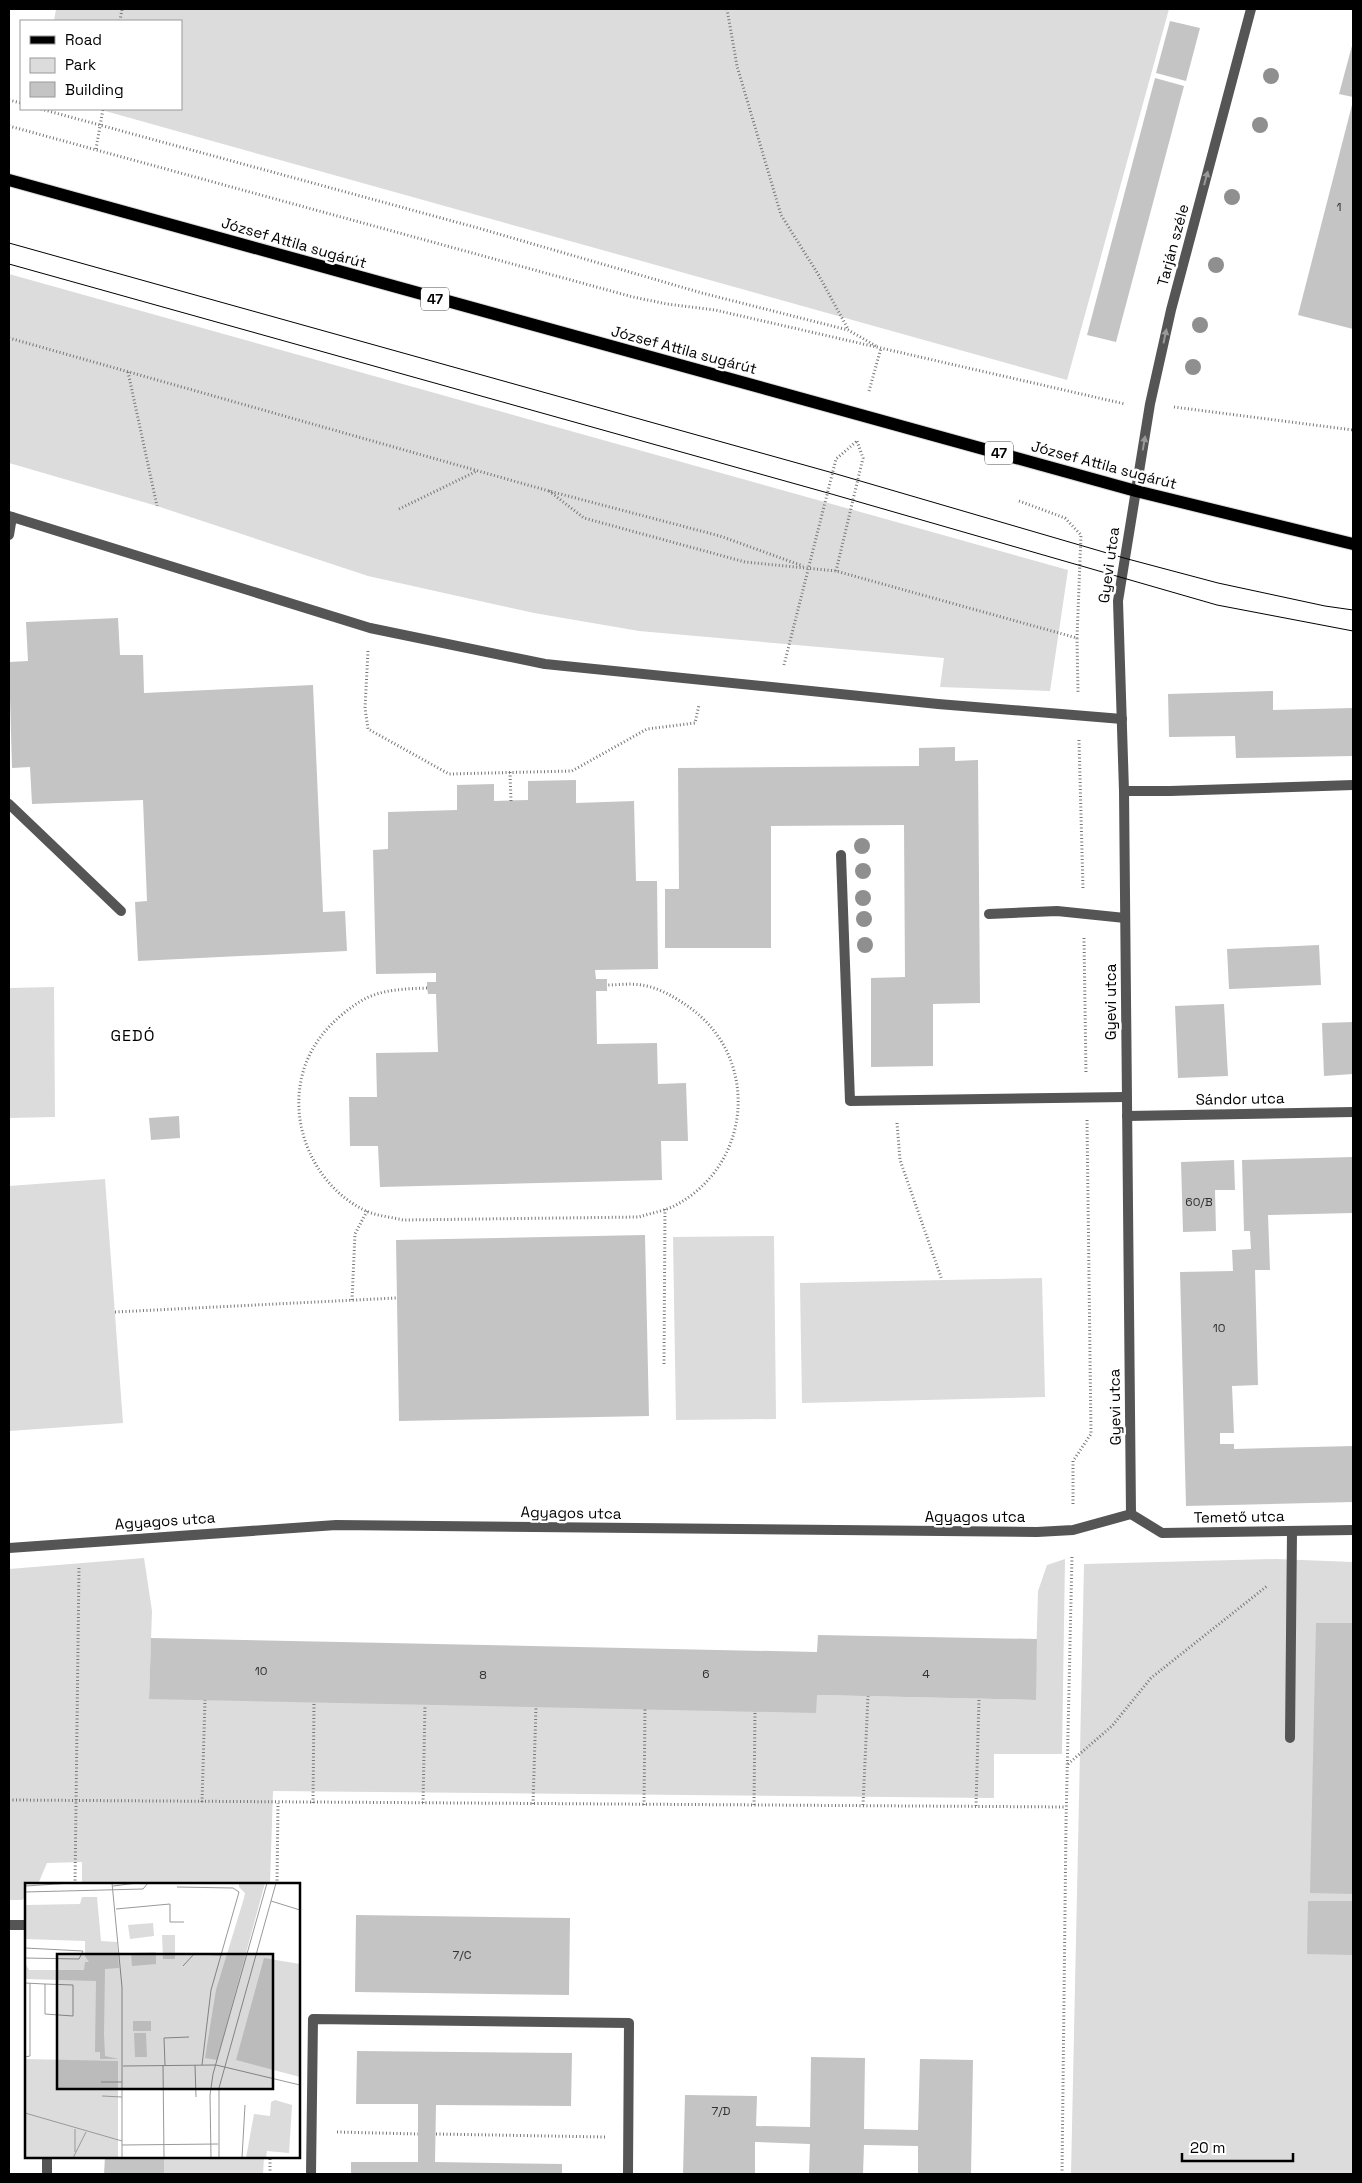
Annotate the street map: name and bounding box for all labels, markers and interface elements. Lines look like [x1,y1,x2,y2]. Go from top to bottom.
legend [20,20,182,110]
text: Road [65,30,102,49]
text: Park [65,55,96,74]
text: Building [65,80,124,99]
one-way arrow [1202,171,1210,186]
house number: 1 [1336,199,1342,215]
street label: Tarján széle [1152,202,1193,288]
street label: József Attila sugárút [219,213,369,272]
road number: 47 [421,288,449,310]
street label: József Attila sugárút [609,321,759,378]
one-way arrow [1161,328,1169,343]
one-way arrow [1140,435,1148,451]
street label: József Attila sugárút [1029,436,1179,493]
road number: 47 [985,442,1013,464]
street label: Gyevi utca [1094,525,1123,604]
street label: Gyevi utca [1101,963,1120,1040]
district label: GEDÓ [111,1025,155,1046]
street label: Sándor utca [1195,1088,1285,1109]
house number: 60/B [1185,1194,1213,1210]
house number: 10 [1213,1320,1225,1336]
street label: Gyevi utca [1104,1368,1125,1446]
street label: Agyagos utca [520,1502,622,1523]
street label: Temető utca [1193,1506,1285,1527]
street label: Agyagos utca [114,1507,216,1533]
street label: Agyagos utca [925,1507,1026,1526]
house number: 10 [255,1663,267,1679]
house number: 6 [702,1666,710,1682]
house number: 4 [922,1666,930,1682]
house number: 8 [479,1667,487,1683]
inset map [25,1883,300,2158]
house number: 7/C [453,1947,472,1963]
house number: 7/D [711,2103,731,2119]
scale bar [1182,2130,1293,2162]
text: 20 m [1190,2138,1225,2157]

